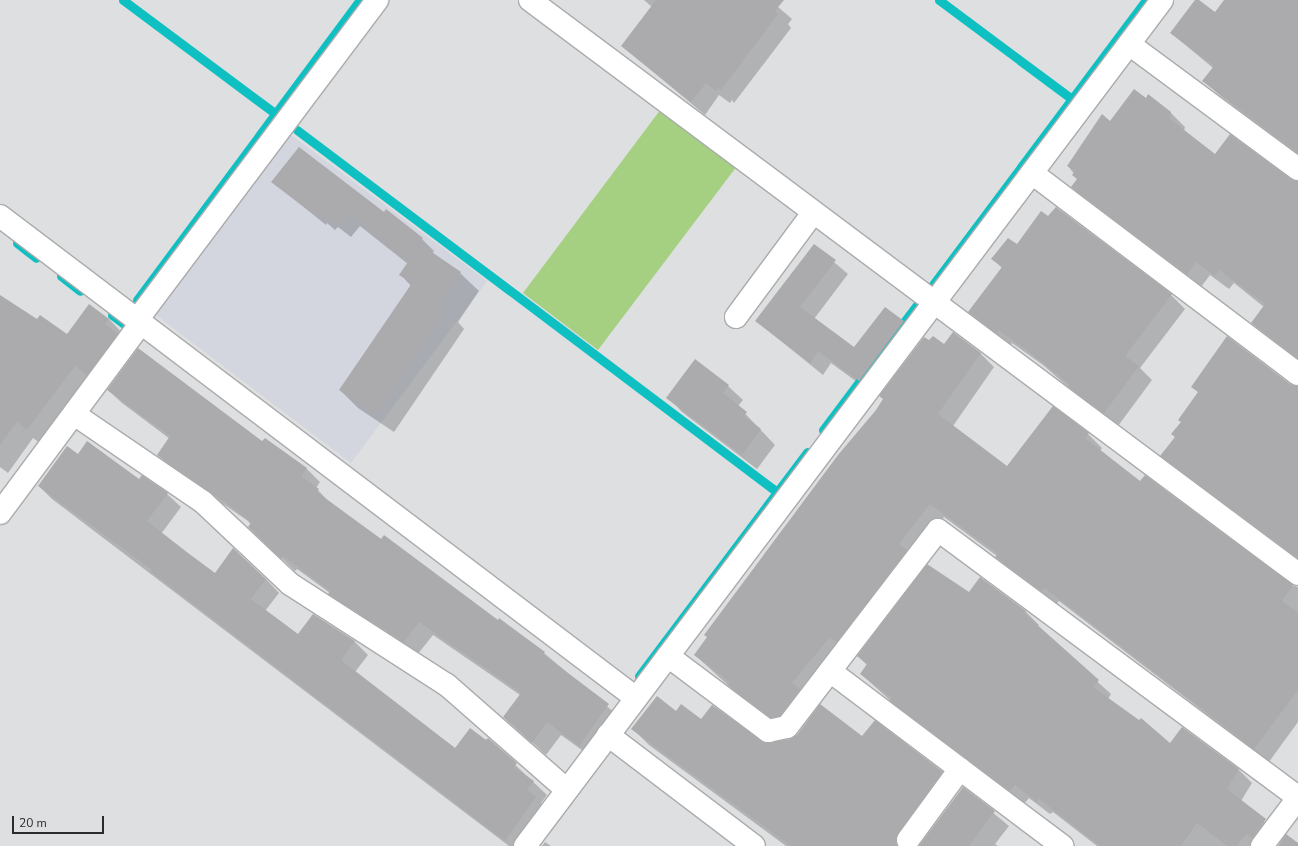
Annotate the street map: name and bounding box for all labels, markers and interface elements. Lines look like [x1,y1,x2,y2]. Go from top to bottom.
scale bar [14,808,106,834]
text: 20 m [19,815,47,831]

